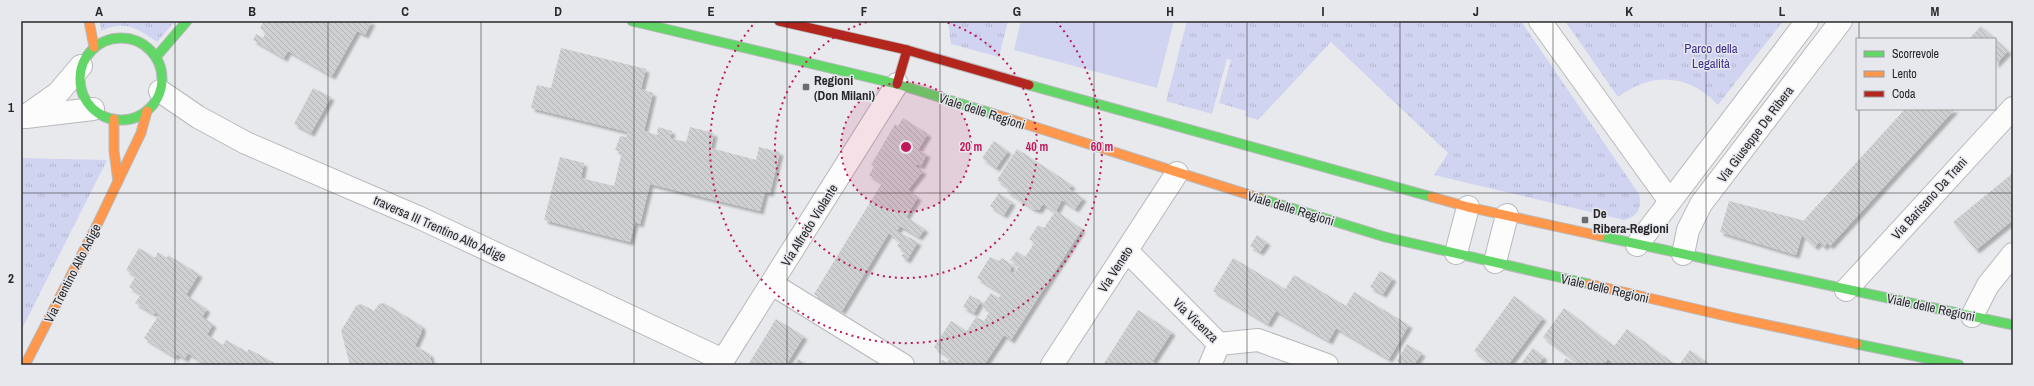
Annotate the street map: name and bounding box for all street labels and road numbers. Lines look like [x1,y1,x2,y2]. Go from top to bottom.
street label: Via Giuseppe De Ribera [1714,83,1797,186]
street label: Viale delle Regioni [936,90,1027,133]
street label: Via Barisano Da Trani [1888,153,1971,243]
street label: Via Alfredo Violante [777,181,842,270]
street label: Viale delle Regioni [1245,187,1336,230]
street label: traversa III Trentino Alto Adige [371,192,509,265]
street label: Via Trentino Alto Adige [40,221,105,326]
street label: Via Veneto [1094,243,1137,296]
street label: Viale delle Regioni [1559,270,1651,307]
street label: Viale delle Regioni [1885,290,1977,325]
street label: Via Vicenza [1169,294,1222,346]

